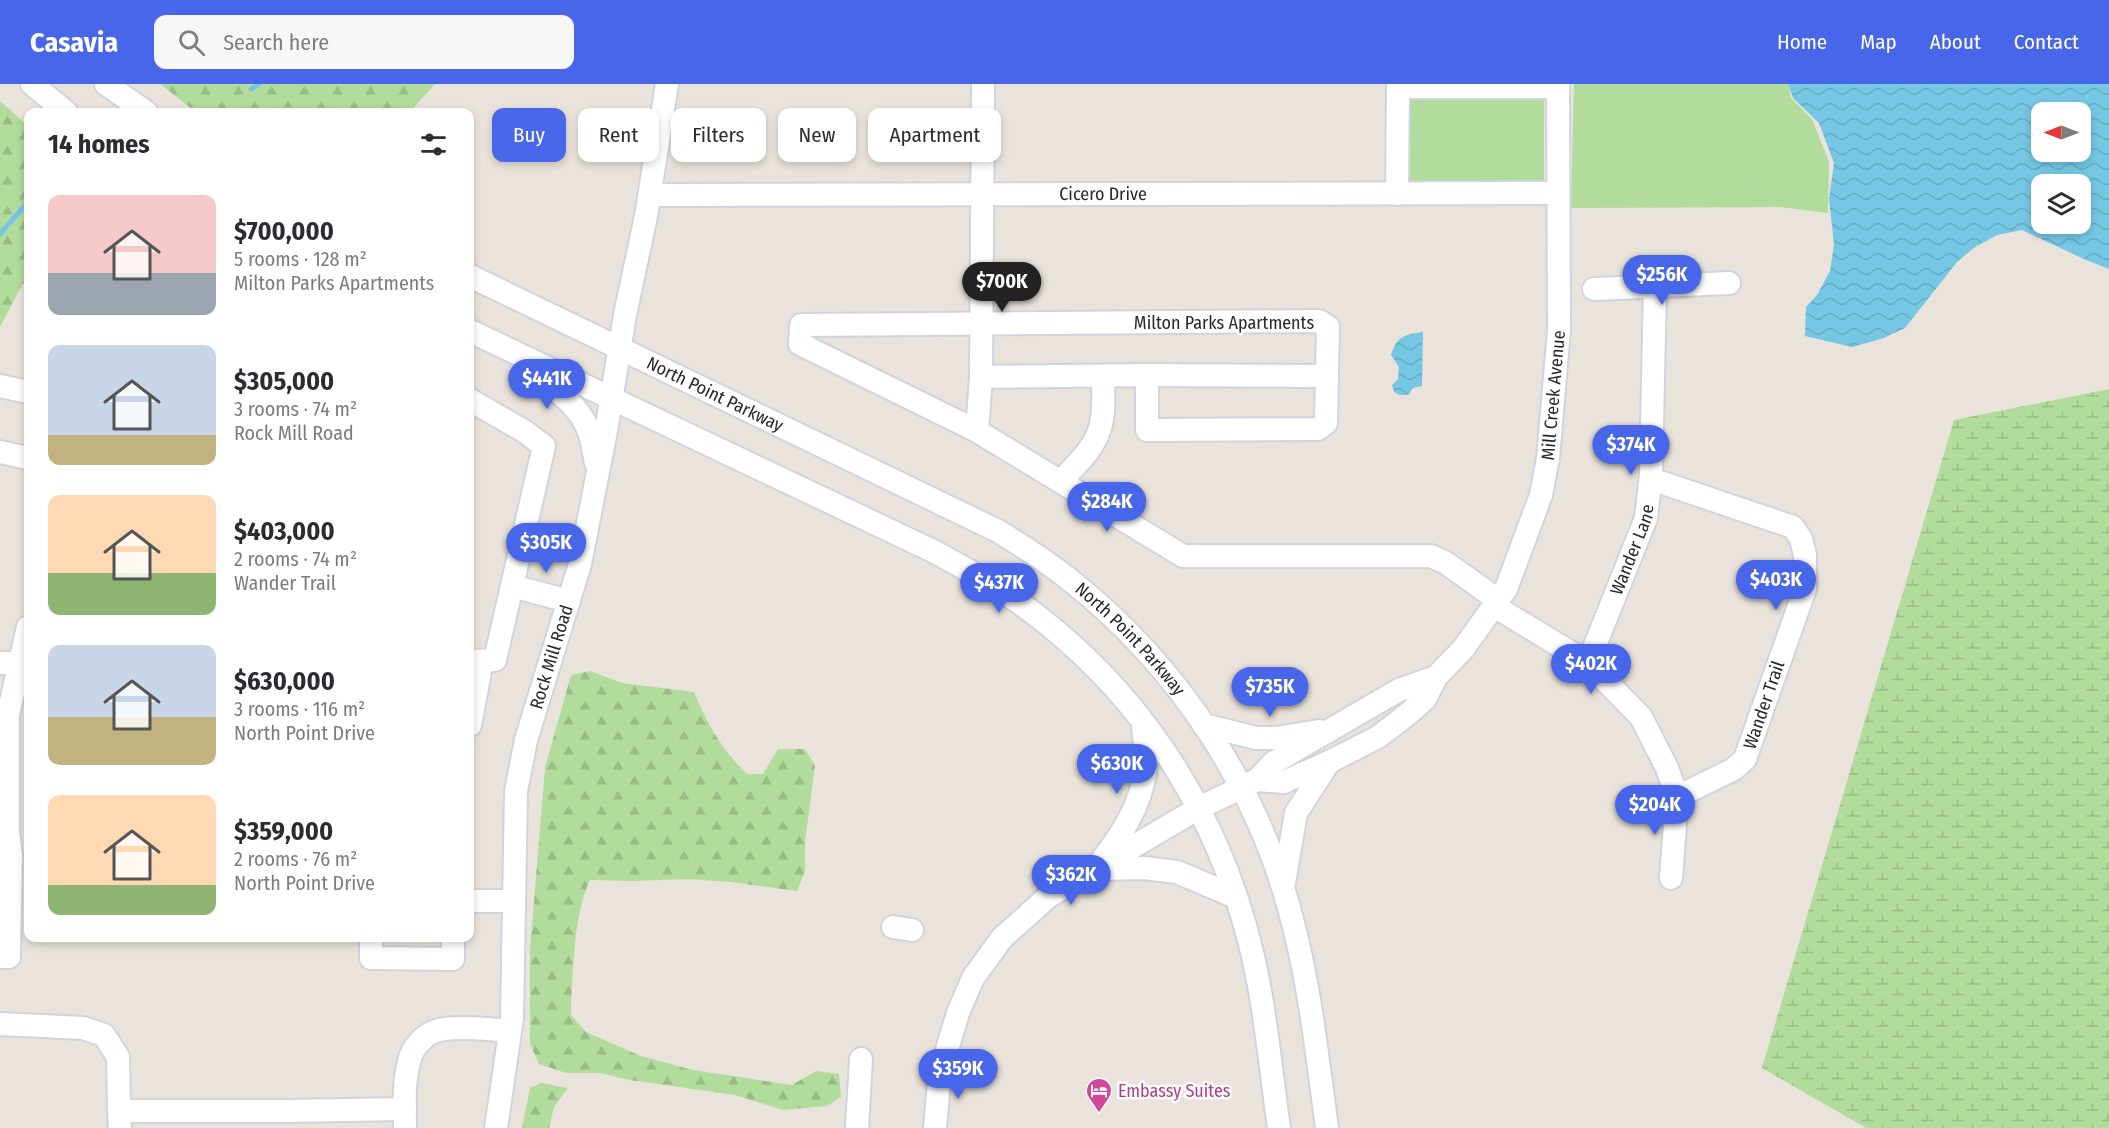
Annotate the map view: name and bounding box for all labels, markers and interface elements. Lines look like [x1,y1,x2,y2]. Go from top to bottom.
search box [154,15,574,69]
text: Casavia [30,26,118,59]
icon: search [175,26,208,59]
text: Search here [223,29,329,56]
text: Home [1777,29,1827,55]
text: Map [1860,29,1897,55]
text: About [1930,29,1981,55]
text: Contact [2014,29,2079,55]
north arrow [2031,102,2091,162]
map controls [2031,102,2091,234]
chip: Buy [492,108,566,162]
chip: Rent [578,108,659,162]
chip: Filters [671,108,766,162]
chip: New [778,108,856,162]
chip: Apartment [868,108,1001,162]
icon: filters [417,128,450,161]
text: 14 homes [48,129,150,160]
button: layers [2031,174,2091,234]
street label: Cicero Drive [1059,183,1147,205]
text: $700,000 [234,216,334,247]
icon: home [96,219,168,291]
text: 5 rooms · 128 m² [234,247,367,271]
pin: $256K [1620,255,1704,306]
pin: $700K [960,262,1044,313]
text: $256K [1637,262,1687,286]
text: $700K [976,269,1028,293]
text: Milton Parks Apartments [234,271,434,295]
street label: Milton Parks Apartments [1134,312,1314,334]
street label: Mill Creek Avenue [1537,329,1570,461]
street label: North Point Parkway [643,352,787,437]
pin: $441K [505,359,589,410]
text: $305,000 [234,366,334,397]
text: $441K [522,366,572,390]
icon: home [96,369,168,441]
text: 3 rooms · 74 m² [234,397,357,421]
text: Rock Mill Road [234,421,354,445]
pin: $374K [1589,425,1673,476]
text: $374K [1606,432,1656,456]
pin: $284K [1065,482,1149,533]
text: $284K [1081,489,1133,513]
street label: Wander Lane [1605,503,1658,598]
text: $403,000 [234,516,335,547]
icon: home [96,519,168,591]
pin: $305K [504,523,588,574]
text: $305K [520,530,572,554]
text: 2 rooms · 74 m² [234,547,357,571]
pin: $403K [1734,560,1818,611]
pin: $437K [957,563,1041,614]
text: $403K [1750,567,1802,591]
text: $437K [974,570,1024,594]
text: Wander Trail [234,571,336,595]
street label: North Point Parkway [1071,578,1190,700]
street label: Rock Mill Road [525,602,578,712]
pin: $402K [1549,644,1633,695]
text: $402K [1565,651,1617,675]
street label: Wander Trail [1739,658,1789,752]
text: $630,000 [234,666,335,697]
pin: $735K [1228,667,1312,718]
icon: home [96,669,168,741]
text: $735K [1245,674,1295,698]
text: 3 rooms · 116 m² [234,697,365,721]
text: North Point Drive [234,721,375,745]
pin: $630K [1075,744,1159,795]
text: $630K [1091,751,1143,775]
pin: $204K [1613,785,1697,836]
text: $204K [1629,792,1681,816]
text: $359,000 [234,816,333,847]
icon: home [96,819,168,891]
text: 2 rooms · 76 m² [234,847,357,871]
pin: $362K [1029,855,1113,906]
text: $362K [1046,862,1096,886]
text: North Point Drive [234,871,375,895]
pin: $359K [916,1049,1000,1100]
text: $359K [933,1056,983,1080]
hotel icon: Embassy Suites [1084,1076,1114,1114]
place label: Embassy Suites [1118,1080,1231,1102]

